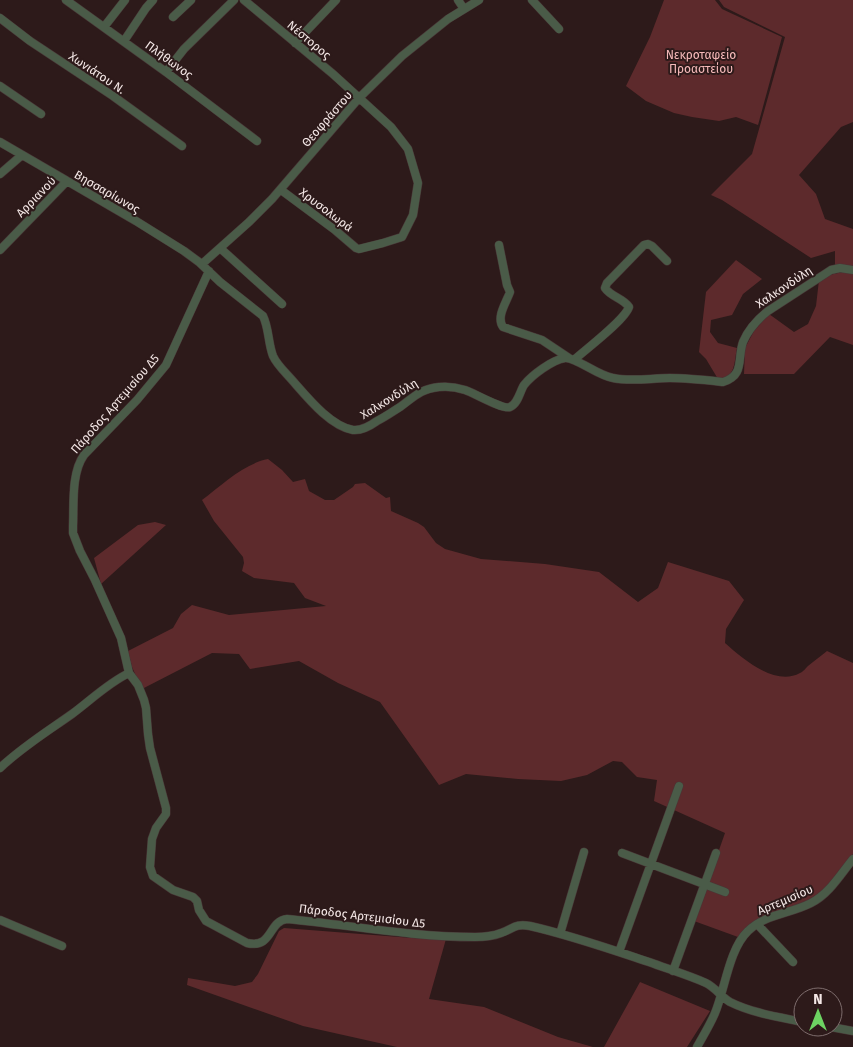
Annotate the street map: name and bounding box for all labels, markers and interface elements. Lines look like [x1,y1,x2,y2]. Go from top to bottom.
street label: Νέστορος [284,18,334,62]
street label: Πλήθωνος [142,38,196,82]
park label: Νεκροταφείο Προαστείου [666,48,736,76]
street label: Χωνιάτου Ν. [66,49,128,97]
street label: Θεοφράστου [299,88,355,150]
street label: Βησσαρίωνος [72,168,143,217]
street label: Αρριανού [13,174,59,220]
street label: Χρυσολωρά [296,185,356,235]
street label: Χαλκονδύλη [753,263,815,311]
street label: Πάροδος Αρτεμισίου Δ5 [68,351,162,457]
street label: Χαλκονδύλη [358,376,420,422]
street label: Αρτεμισίου [755,882,815,918]
street label: Πάροδος Αρτεμισίου Δ5 [298,901,426,931]
north arrow [793,987,843,1037]
text: N [813,991,823,1008]

